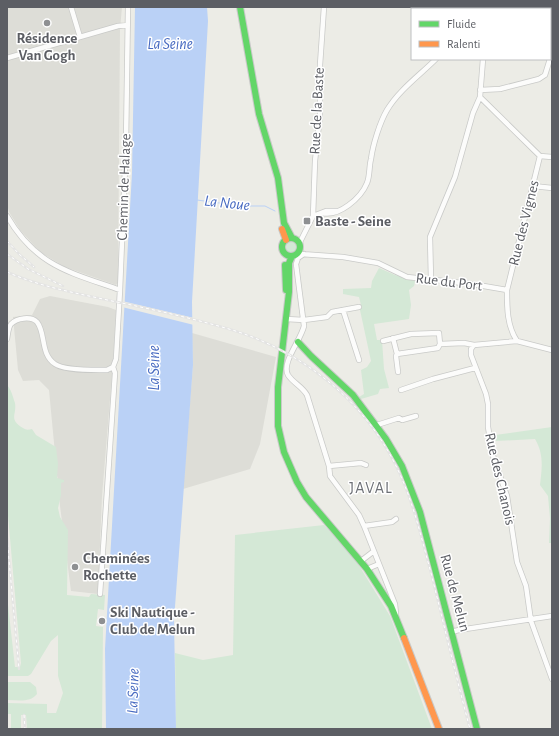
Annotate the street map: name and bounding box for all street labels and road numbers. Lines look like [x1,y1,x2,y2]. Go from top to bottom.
street label: Rue de la Baste [307,67,327,155]
street label: Chemin de Halage [115,133,133,241]
street label: Rue des Vignes [506,179,542,267]
street label: Rue du Port [415,270,483,294]
street label: Rue des Chanois [482,431,518,527]
street label: Rue de Melun [437,553,473,633]

